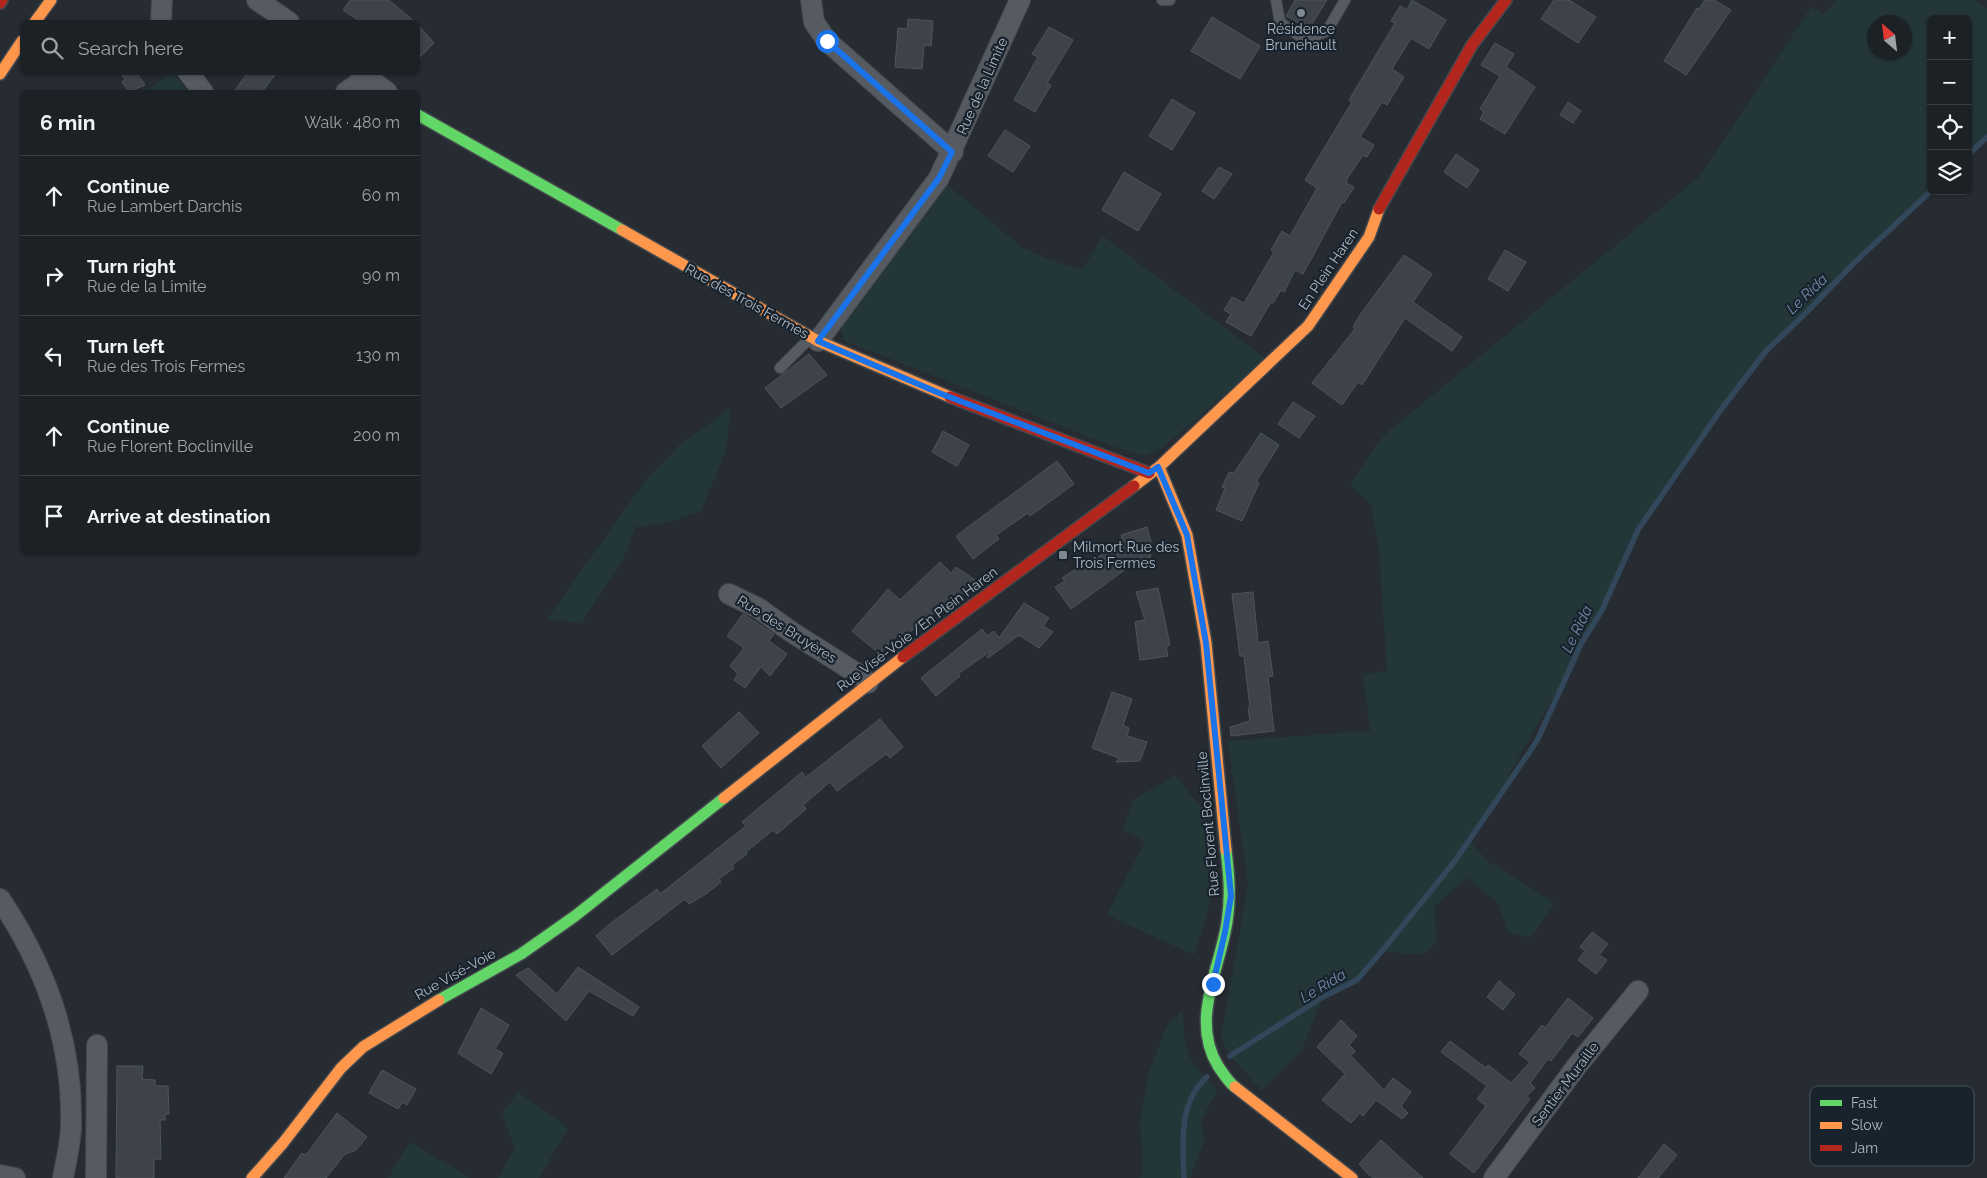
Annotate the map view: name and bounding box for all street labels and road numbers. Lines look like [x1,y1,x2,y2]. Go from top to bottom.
street label: Rue de la Limite [953,35,1011,137]
street label: En Plein Haren [1295,225,1361,313]
street label: Rue des Trois Fermes [683,260,812,342]
street label: Rue Visé-Voie /En Plein Haren [834,563,1000,695]
street label: Rue des Bruyères [734,592,840,666]
street label: Rue Florent Boclinville [1194,751,1222,897]
street label: Rue Visé-Voie [412,945,498,1003]
street label: Sentier Muraille [1528,1039,1602,1129]

